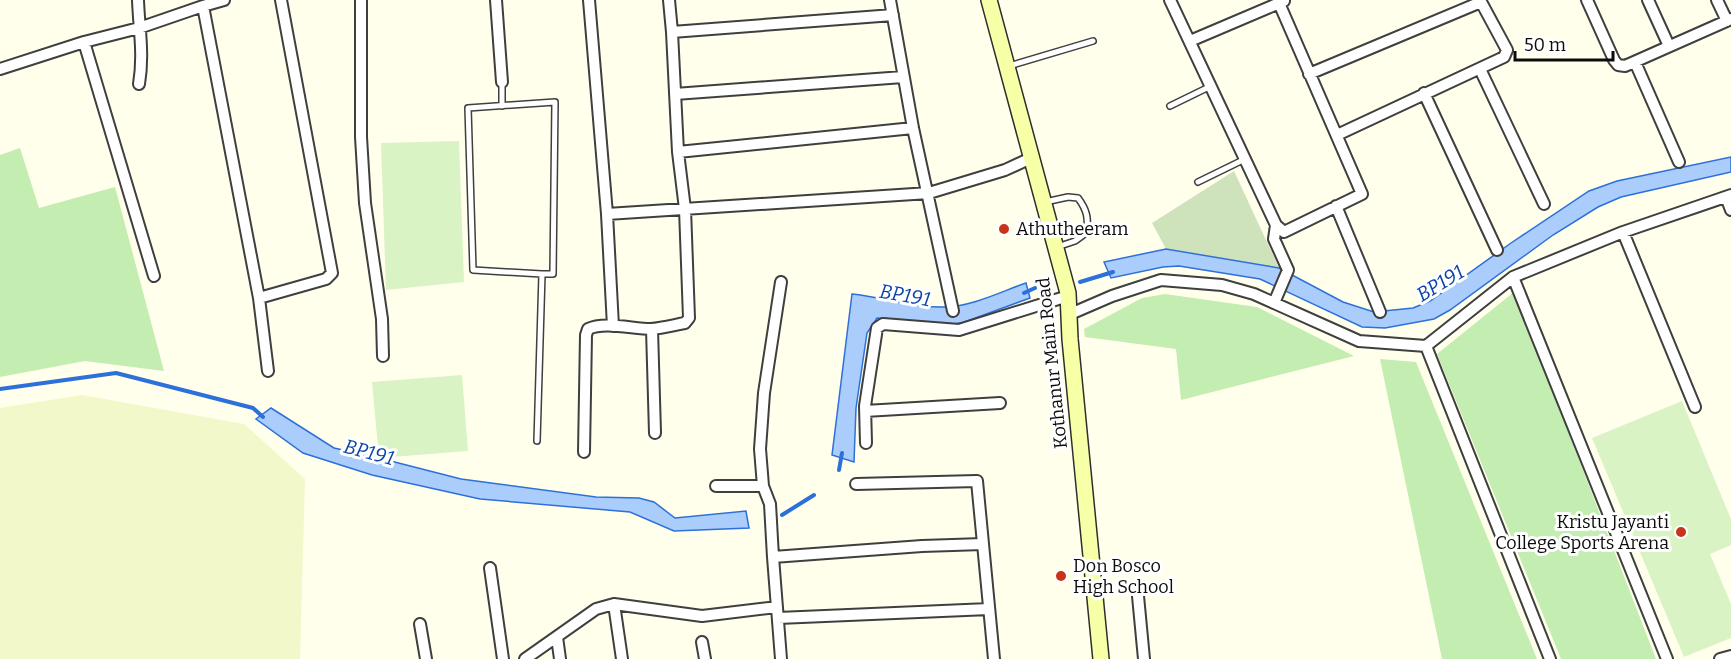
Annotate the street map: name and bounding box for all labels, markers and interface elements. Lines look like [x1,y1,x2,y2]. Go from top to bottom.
scale bar [1515,24,1612,62]
text: 50 m [1524,34,1566,56]
place label: Athutheeram [1016,218,1129,240]
marker: Athutheeram [997,222,1011,236]
water label: BP191 [1412,260,1468,306]
street label: Kothanur Main Road [1032,276,1072,450]
water label: BP191 [878,279,932,311]
water label: BP191 [341,434,397,470]
place label: Kristu Jayanti College Sports Arena [1495,511,1669,554]
marker: Kristu Jayanti College Sports Arena [1674,525,1688,539]
place label: Don Bosco High School [1073,555,1174,598]
marker: Don Bosco High School [1054,569,1068,583]

